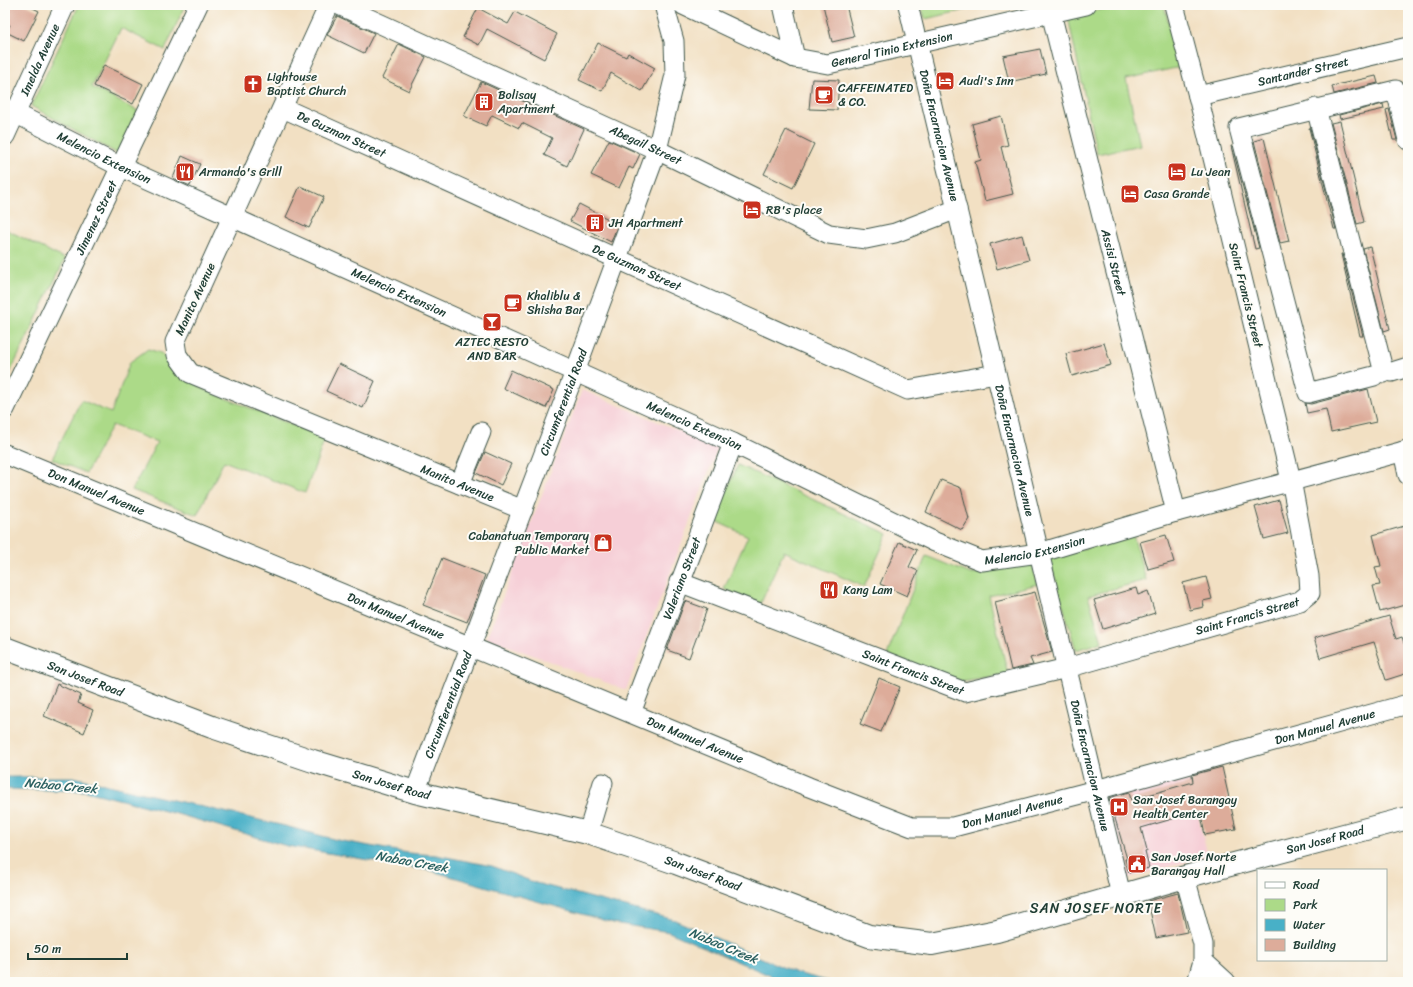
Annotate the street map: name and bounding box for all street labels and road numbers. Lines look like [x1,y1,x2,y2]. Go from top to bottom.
street label: Imelda Avenue [13,20,66,100]
street label: General Tinio Extension [829,25,955,74]
street label: Santander Street [1255,50,1351,93]
street label: Doña Encarnacion Avenue [913,67,966,204]
street label: De Guzman Street [293,105,391,165]
street label: Abegail Street [605,118,686,172]
street label: Melencio Extension [53,125,155,191]
street label: Jimenez Street [69,176,124,260]
street label: Assisi Street [1094,226,1133,299]
street label: De Guzman Street [588,238,686,298]
street label: Saint Francis Street [1222,240,1270,351]
street label: Manito Avenue [169,259,222,339]
street label: Melencio Extension [348,261,451,324]
street label: Circumferential Road [533,345,594,459]
street label: Doña Encarnacion Avenue [988,382,1041,519]
street label: Melencio Extension [643,394,746,457]
street label: Manito Avenue [417,458,498,508]
street label: Don Manuel Avenue [44,462,149,522]
street label: Melencio Extension [983,529,1088,572]
street label: Valeriano Street [656,533,708,623]
street label: Don Manuel Avenue [344,586,448,646]
street label: Saint Francis Street [1193,590,1303,642]
street label: Saint Francis Street [859,643,969,702]
street label: Circumferential Road [418,648,479,762]
street label: San Josef Road [44,654,128,704]
street label: Doña Encarnacion Avenue [1064,697,1116,834]
street label: Don Manuel Avenue [1272,703,1378,751]
street label: Don Manuel Avenue [643,710,747,770]
street label: San Josef Road [350,763,434,807]
street label: Don Manuel Avenue [959,788,1065,835]
street label: San Josef Road [1283,819,1368,861]
street label: San Josef Road [661,849,746,898]

